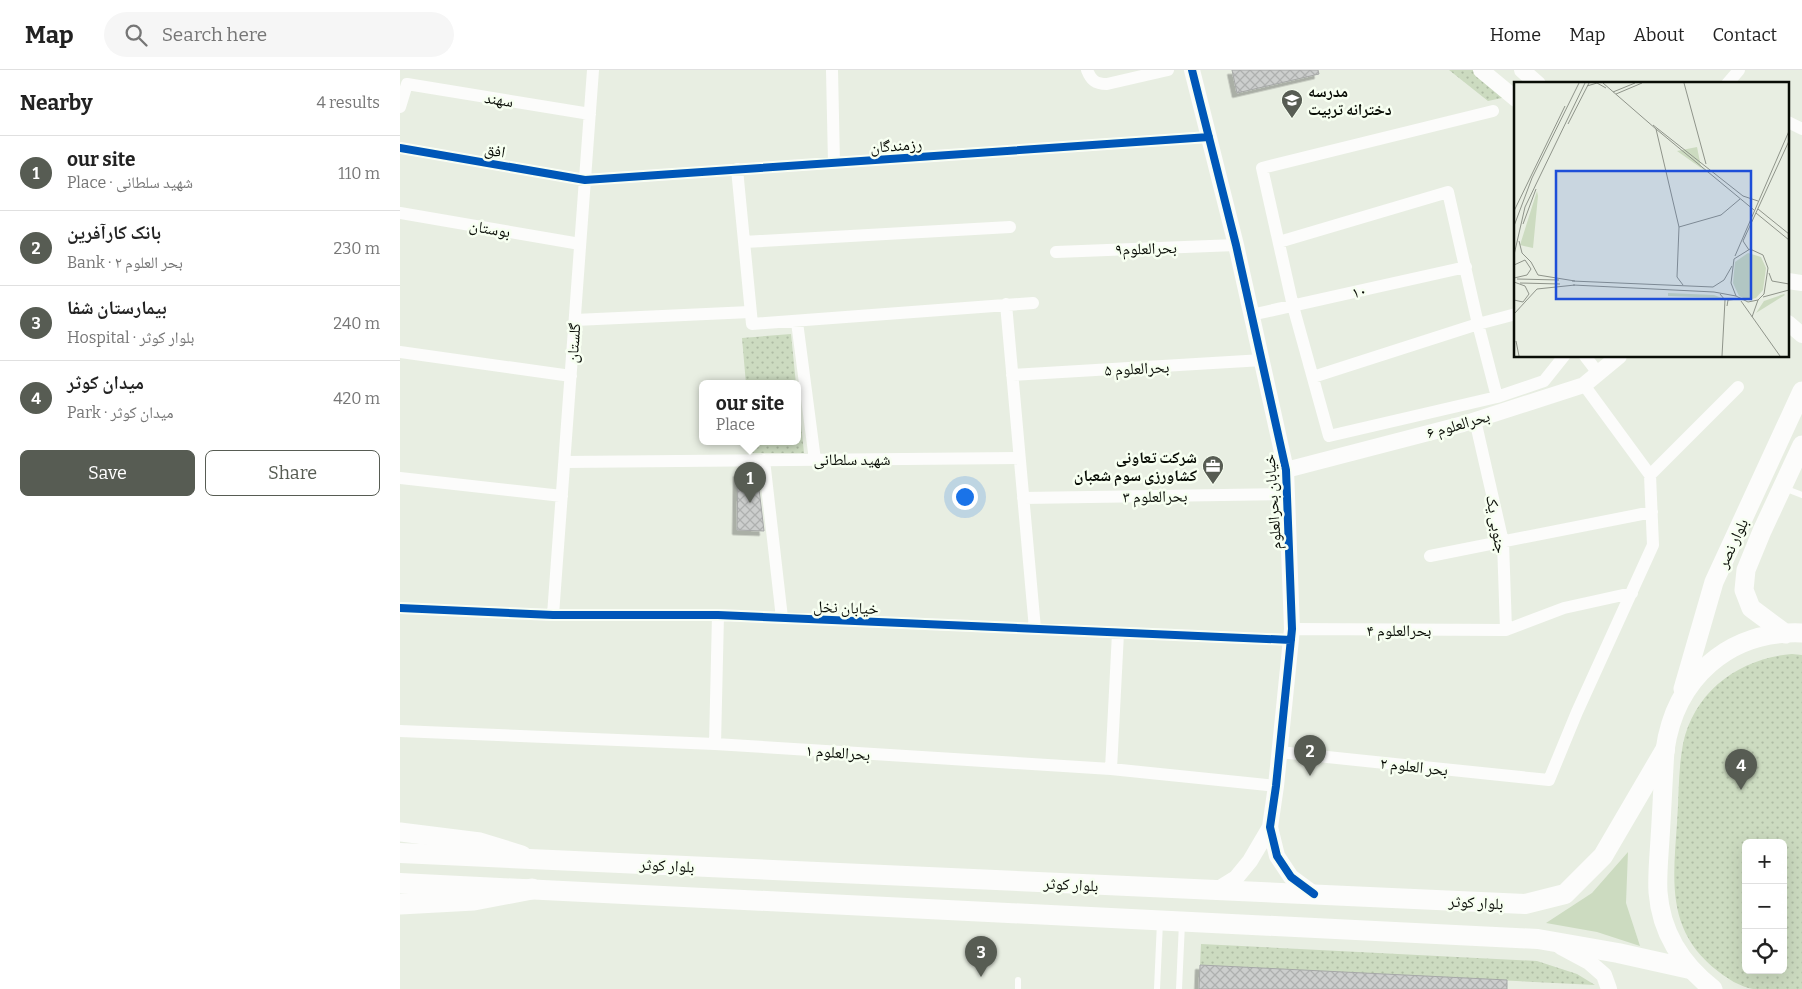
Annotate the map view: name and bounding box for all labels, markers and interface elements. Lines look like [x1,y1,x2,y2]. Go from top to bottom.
search box [104,12,454,57]
text: Map [25,21,74,49]
icon: search [122,21,150,49]
text: Search here [162,23,267,46]
text: Home [1490,24,1541,46]
text: Map [1569,24,1605,46]
text: About [1633,24,1684,46]
text: Contact [1712,24,1777,46]
place label: مدرسه دخترانه تربیت [1308,82,1392,119]
inset map [1514,82,1790,358]
street label: سهند [483,88,515,111]
school or university icon: مدرسه دخترانه تربیت [1280,88,1304,119]
text: Nearby [20,90,93,116]
text: 4 results [317,93,380,112]
street label: رزمندگان [869,134,923,158]
street label: افق [483,139,507,163]
text: our site [67,148,135,171]
text: 1 [33,164,39,183]
text: 110 m [338,164,380,183]
text: Place · شهید سلطانی [67,173,193,192]
street label: بوستان [468,216,512,242]
text: بانک کارآفرین [67,221,161,244]
street label: بحرالعلوم۹ [1115,238,1177,260]
text: 2 [31,239,41,258]
text: 230 m [333,239,380,258]
text: Bank · بحر العلوم ۲ [67,253,183,272]
street label: ۱۰ [1350,281,1368,302]
text: بیمارستان شفا [67,296,167,319]
text: 3 [31,314,41,333]
text: 240 m [333,314,380,333]
street label: گلستان [563,322,585,364]
text: Hospital · بلوار کوثر [67,328,194,347]
street label: بحرالعلوم ۵ [1104,357,1170,381]
text: میدان کوثر [67,371,144,394]
popup [699,380,801,445]
text: 4 [31,389,41,408]
text: 420 m [333,389,380,408]
text: our site [716,392,784,415]
text: Park · میدان کوثر [67,403,174,422]
street label: بحرالعلوم ۶ [1424,406,1492,444]
text: Place [716,415,755,434]
place label: شرکت تعاونی کشاورزی سوم شعبان [1074,448,1197,487]
button: Save [20,450,195,496]
button: Share [205,450,380,496]
street label: شهید سلطانی [813,450,891,470]
office icon: شرکت تعاونی کشاورزی سوم شعبان [1201,454,1225,485]
street label: خیابان بحرالعلوم [1260,454,1286,550]
pin: 1 [734,462,766,503]
your location [952,484,978,510]
street label: بحرالعلوم ۳ [1122,486,1188,508]
street label: جنوبی یک [1481,493,1511,555]
street label: بلوار نصر [1712,515,1752,572]
street label: خیابان نخل [813,597,879,619]
street label: بحرالعلوم ۴ [1367,621,1431,641]
pin: 2 [1294,735,1326,776]
street label: بحرالعلوم ۱ [805,741,871,765]
pin: 4 [1725,749,1757,790]
street label: بحر العلوم ۲ [1379,753,1449,781]
map controls [1742,839,1787,974]
button: + [1742,839,1787,884]
street label: بلوار کوثر [638,855,695,876]
street label: بلوار کوثر [1042,874,1099,895]
button: − [1742,884,1787,929]
street label: بلوار کوثر [1447,892,1504,913]
button: locate [1742,929,1787,974]
pin: 3 [965,936,997,977]

